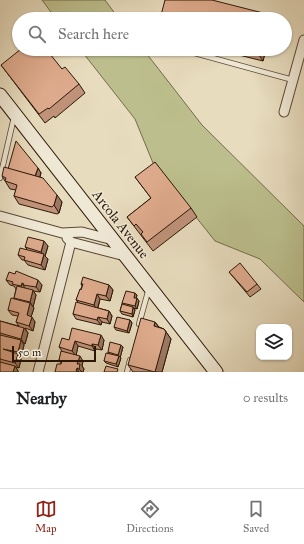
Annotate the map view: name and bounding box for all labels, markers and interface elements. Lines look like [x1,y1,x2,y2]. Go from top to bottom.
search box [12,12,292,56]
icon: search [26,23,48,45]
text: Search here [58,25,129,43]
street label: Arcola Avenue [88,186,153,262]
map controls [256,324,292,360]
button: layers [256,324,292,360]
scale bar [12,344,96,363]
text: 50 m [18,346,41,359]
text: Nearby [16,388,67,409]
text: 0 results [243,390,288,406]
tab: Map [35,498,57,535]
tab: Directions [126,498,174,535]
tab: Saved [243,498,269,535]

